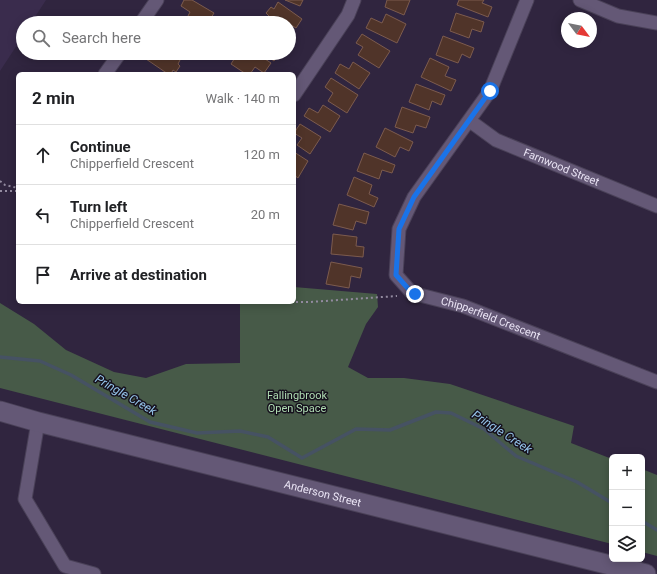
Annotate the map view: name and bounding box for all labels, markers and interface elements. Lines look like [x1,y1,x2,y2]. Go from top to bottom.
north arrow [561,12,597,48]
search box [16,16,296,60]
icon: search [30,27,52,49]
text: Search here [62,29,141,47]
route start [481,82,499,100]
text: 2 min [32,88,75,108]
text: Walk · 140 m [205,91,280,106]
text: Continue [70,138,131,156]
icon: ahead [32,144,54,166]
street label: Farnwood Street [522,146,601,189]
text: 120 m [243,147,280,162]
text: Chipperfield Crescent [70,156,194,171]
text: Turn left [70,198,127,216]
icon: left [32,204,54,226]
text: 20 m [251,207,280,222]
text: Chipperfield Crescent [70,216,194,231]
icon: arrive [32,264,54,286]
text: Arrive at destination [70,266,207,284]
route end [406,285,424,303]
street label: Chipperfield Crescent [440,295,543,343]
water label: Pringle Creek [93,372,160,419]
park label: Fallingbrook Open Space [267,389,327,415]
water label: Pringle Creek [469,407,536,457]
map controls [609,454,645,562]
button: + [609,454,645,490]
street label: Anderson Street [283,478,363,510]
button: − [609,490,645,526]
button: layers [609,526,645,562]

